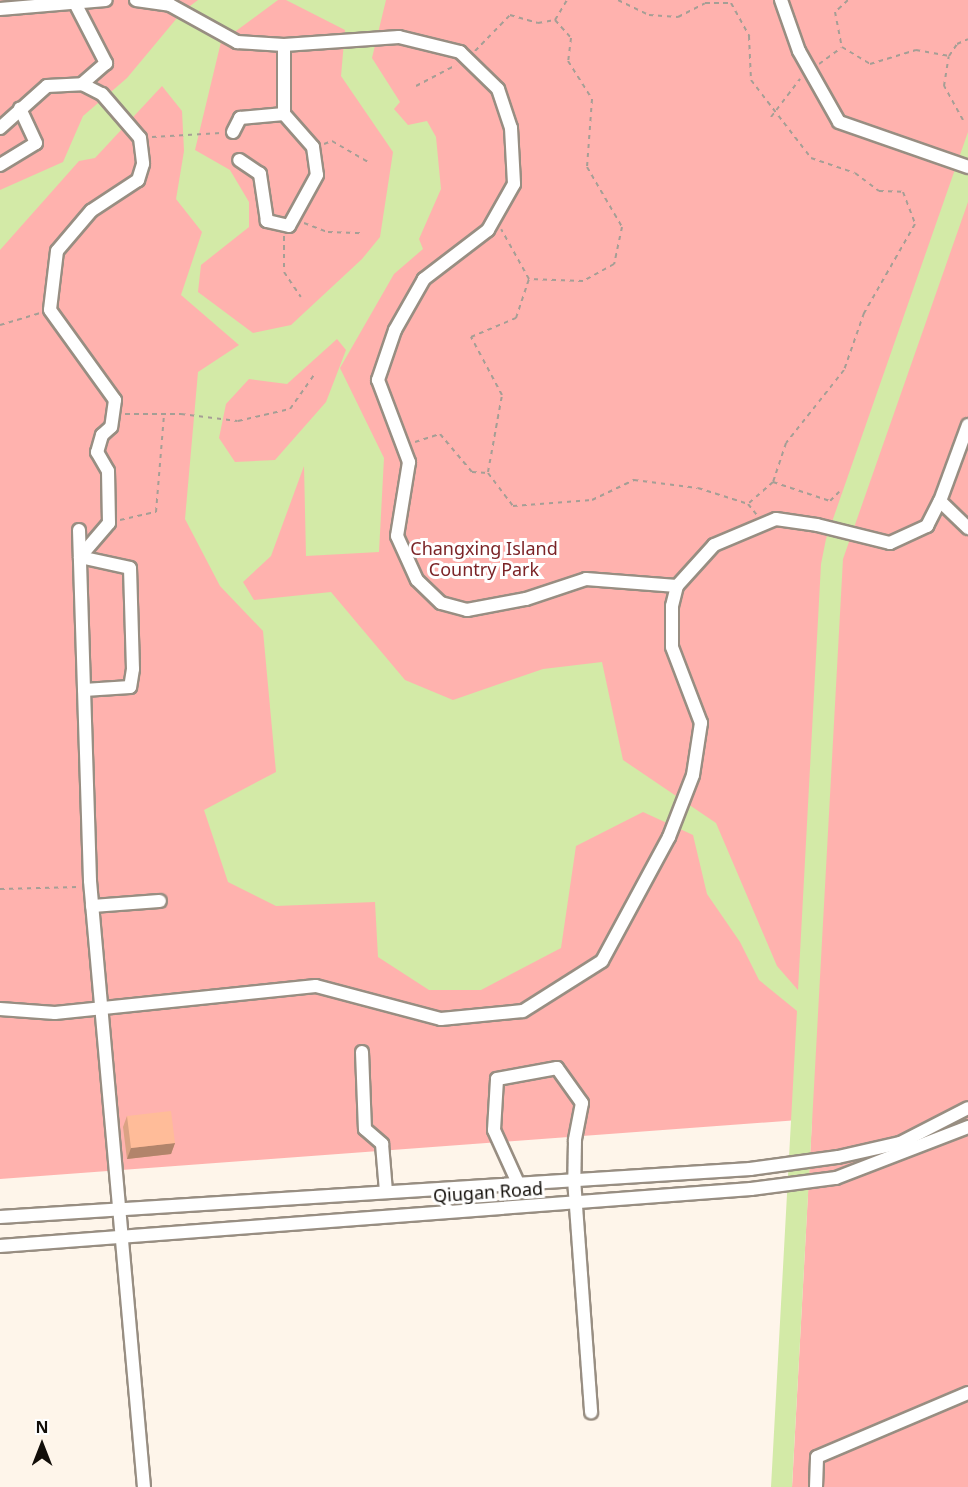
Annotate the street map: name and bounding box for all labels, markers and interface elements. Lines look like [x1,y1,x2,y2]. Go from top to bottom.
park label: Changxing Island Country Park [410,538,558,580]
street label: Qiugan Road [432,1177,544,1207]
north arrow [12,1415,72,1475]
text: N [35,1416,49,1438]

